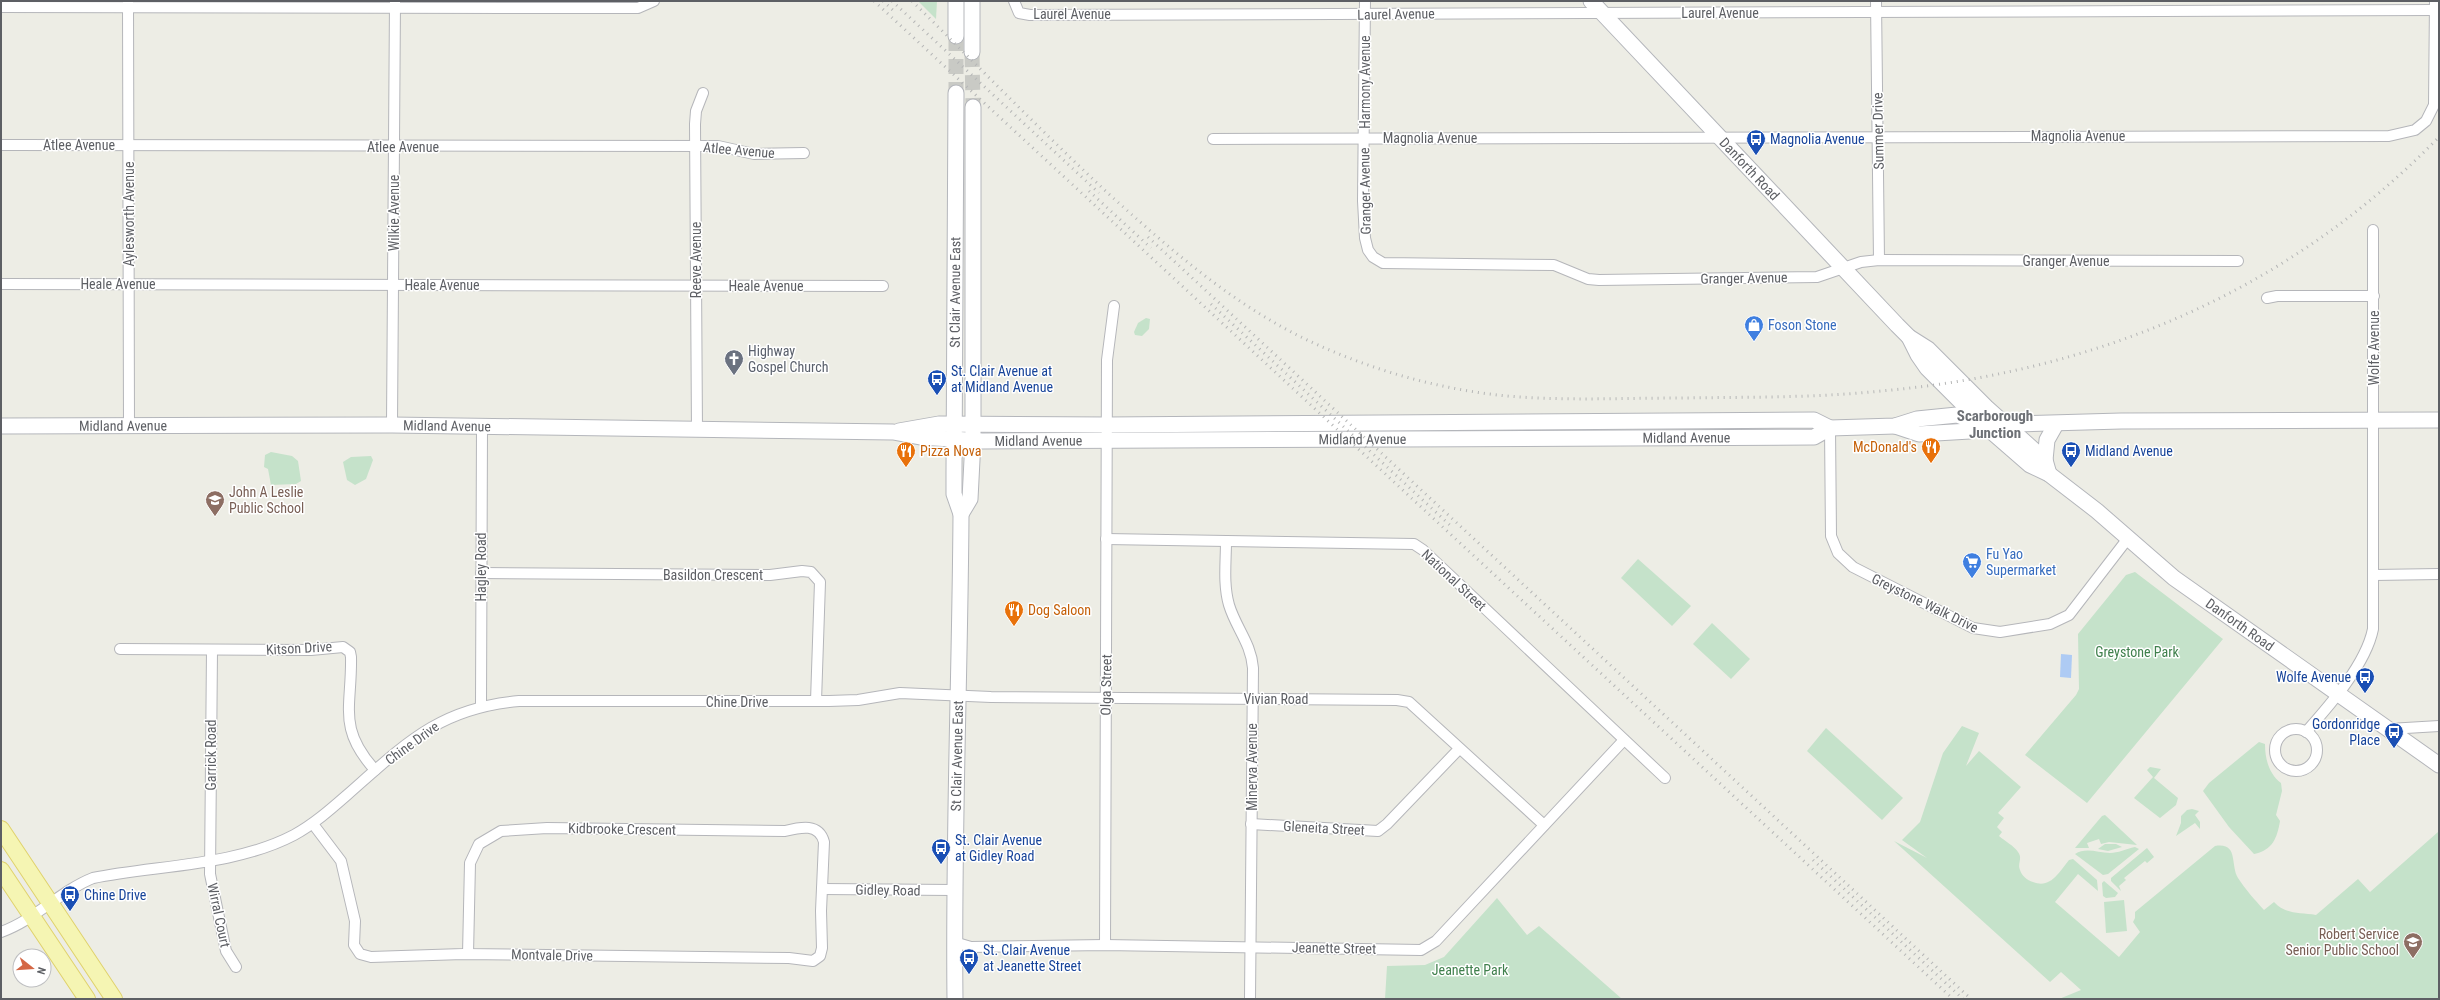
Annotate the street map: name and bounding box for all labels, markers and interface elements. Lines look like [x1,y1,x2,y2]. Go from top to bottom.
street label: Laurel Avenue [1357,5,1435,23]
street label: Laurel Avenue [1681,5,1759,21]
street label: Laurel Avenue [1033,6,1111,22]
street label: Harmony Avenue [1357,35,1373,129]
street label: Summer Drive [1869,92,1887,170]
bus stop icon: Magnolia Avenue [1745,128,1767,156]
street label: Magnolia Avenue [2031,128,2126,144]
street label: Magnolia Avenue [1383,130,1478,146]
place label: Magnolia Avenue [1770,131,1865,147]
street label: Danforth Road [1716,134,1783,203]
street label: Atlee Avenue [43,137,115,153]
street label: Atlee Avenue [367,139,439,155]
street label: Atlee Avenue [702,139,776,161]
street label: Granger Avenue [1356,147,1374,235]
street label: Aylesworth Avenue [121,161,137,266]
street label: Wilkie Avenue [386,174,402,251]
street label: Reeve Avenue [688,221,704,298]
street label: St Clair Avenue East [947,237,963,348]
street label: Granger Avenue [2022,253,2110,269]
street label: Granger Avenue [1700,269,1788,287]
street label: Heale Avenue [80,276,156,292]
street label: Heale Avenue [404,277,480,293]
street label: Heale Avenue [728,278,804,294]
street label: Wolfe Avenue [2366,310,2382,386]
shop icon: Foson Stone [1743,314,1765,342]
place label: Foson Stone [1768,317,1837,333]
place label: Highway Gospel Church [748,343,828,375]
church icon: Highway Gospel Church [723,348,745,376]
place label: St. Clair Avenue at at Midland Avenue [951,363,1053,395]
bus stop icon: St. Clair Avenue at at Midland Avenue [926,368,948,396]
district label: Scarborough Junction [1957,407,2033,442]
street label: Midland Avenue [403,417,492,434]
street label: Midland Avenue [79,418,167,434]
street label: Midland Avenue [1642,429,1731,446]
street label: Midland Avenue [1318,431,1407,447]
street label: Midland Avenue [994,433,1083,449]
restaurant icon: McDonald's [1920,436,1942,464]
place label: McDonald's [1853,439,1917,455]
restaurant icon: Pizza Nova [895,440,917,468]
bus stop icon: Midland Avenue [2060,440,2082,468]
place label: Pizza Nova [920,443,981,459]
place label: Midland Avenue [2085,443,2173,459]
place label: John A Leslie Public School [229,484,304,516]
school or university icon: John A Leslie Public School [204,489,226,517]
street label: Hagley Road [473,532,489,602]
street label: National Street [1418,546,1490,614]
place label: Fu Yao Supermarket [1986,546,2056,578]
supermarket icon: Fu Yao Supermarket [1961,551,1983,579]
street label: Basildon Crescent [663,567,763,583]
street label: Greystone Walk Drive [1869,570,1981,636]
street label: Danforth Road [2203,595,2277,654]
restaurant icon: Dog Saloon [1003,599,1025,627]
place label: Dog Saloon [1028,602,1091,618]
street label: Kitson Drive [265,638,333,658]
park label: Greystone Park [2095,644,2180,660]
street label: Olga Street [1097,654,1115,716]
bus stop icon: Wolfe Avenue [2354,666,2376,694]
place label: Wolfe Avenue [2276,669,2351,685]
street label: Vivian Road [1243,691,1309,707]
street label: Chine Drive [706,694,769,710]
street label: St Clair Avenue East [948,700,966,812]
place label: Gordonridge Place [2312,716,2380,748]
street label: Chine Drive [382,718,442,768]
street label: Garrick Road [203,720,219,790]
bus stop icon: Gordonridge Place [2383,721,2405,749]
street label: Minerva Avenue [1244,723,1260,811]
street label: Gleneita Street [1283,818,1365,838]
street label: Kidbrooke Crescent [568,820,676,838]
place label: St. Clair Avenue at Gidley Road [955,832,1043,864]
bus stop icon: St. Clair Avenue at Gidley Road [930,837,952,865]
street label: Wirral Court [204,881,234,949]
street label: Gidley Road [855,881,921,899]
bus stop icon: Chine Drive [59,884,81,912]
place label: Chine Drive [84,887,147,903]
place label: Robert Service Senior Public School [2285,926,2399,958]
school or university icon: Robert Service Senior Public School [2402,931,2424,959]
street label: Jeanette Street [1292,939,1376,957]
place label: St. Clair Avenue at Jeanette Street [983,942,1081,974]
street label: Montvale Drive [511,946,594,964]
bus stop icon: St. Clair Avenue at Jeanette Street [958,947,980,975]
north arrow [12,948,52,988]
park label: Jeanette Park [1432,962,1509,978]
text: N [34,966,48,976]

